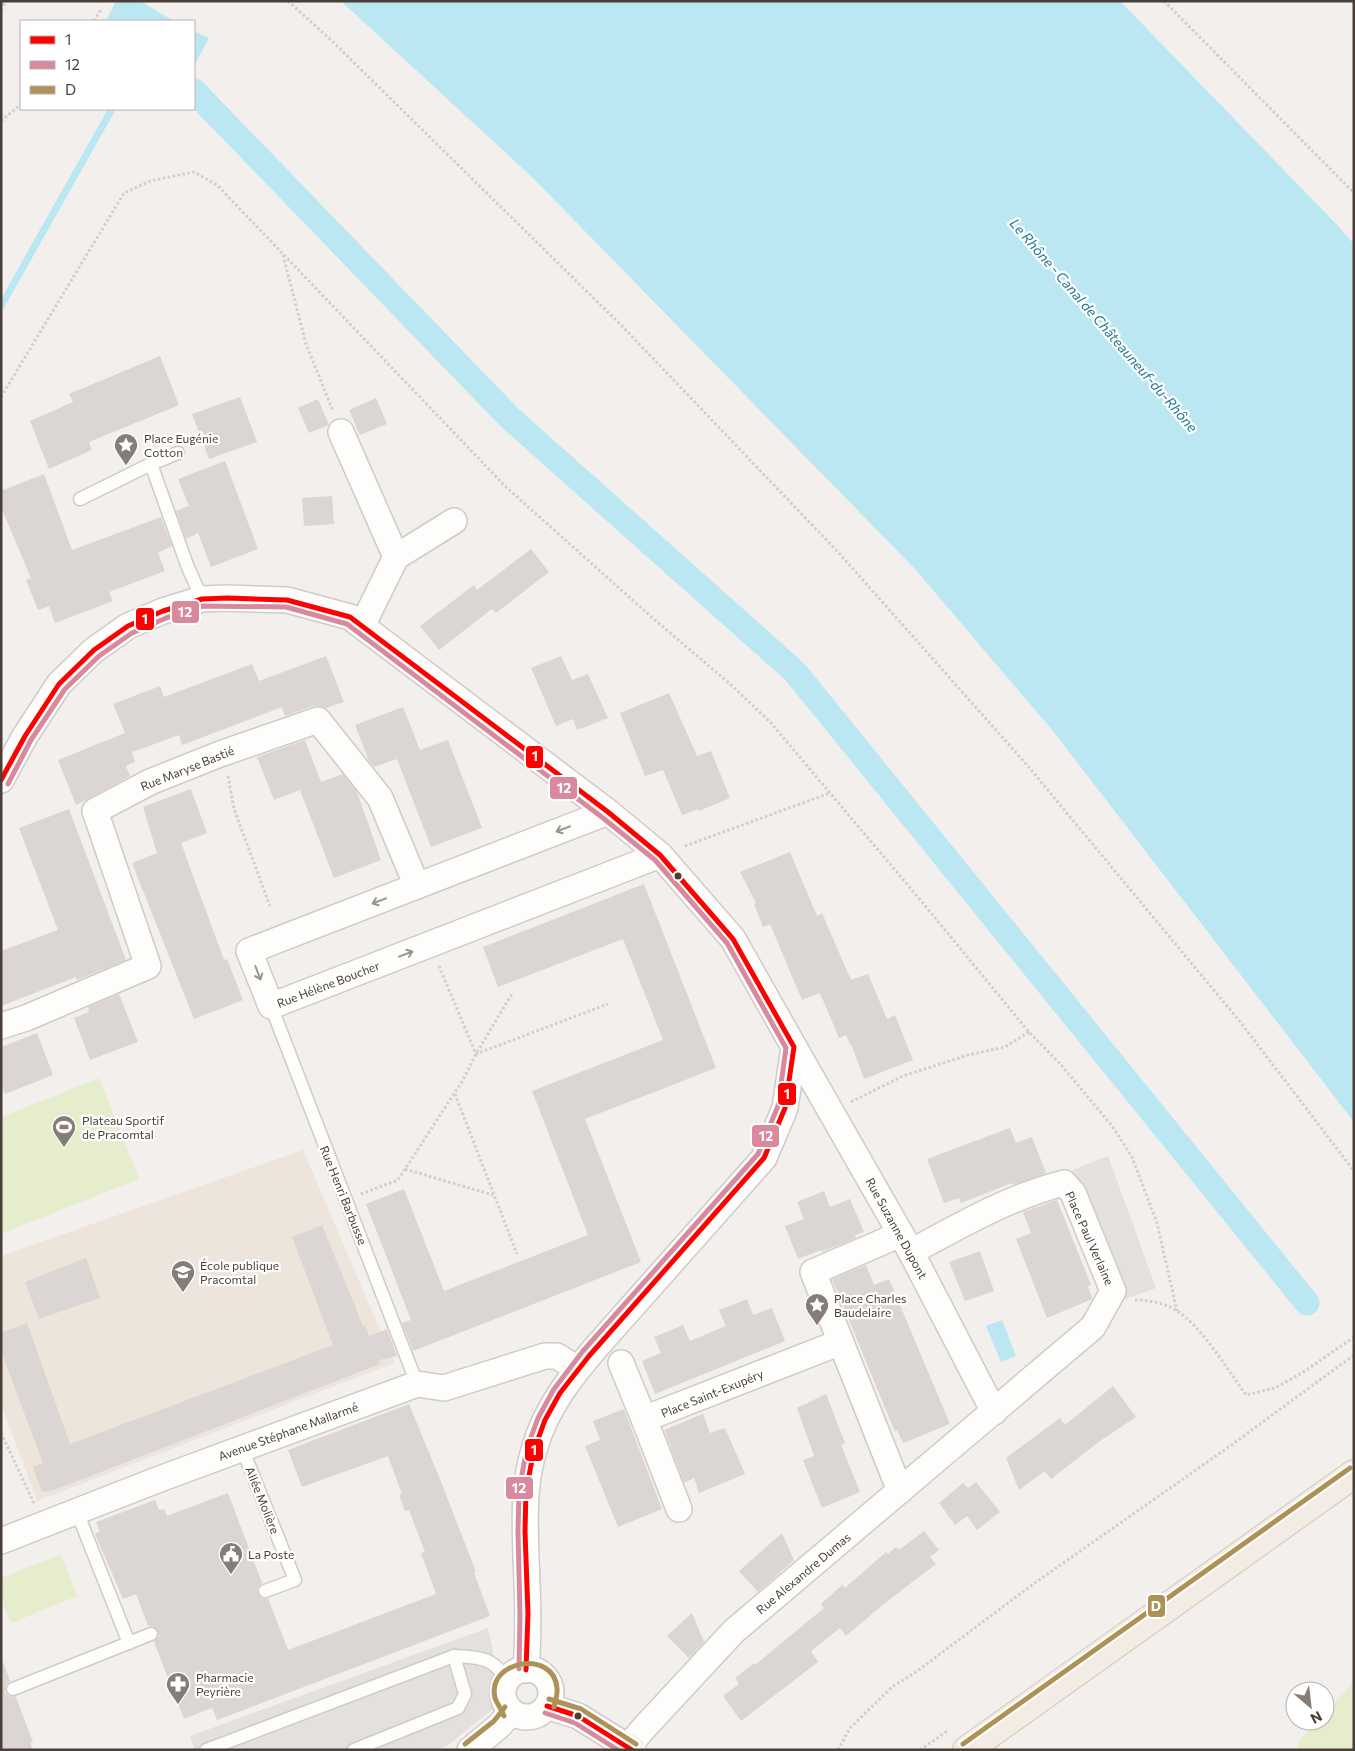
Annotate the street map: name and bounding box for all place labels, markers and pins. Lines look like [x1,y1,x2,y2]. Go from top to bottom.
place label: Place Eugénie Cotton [144,431,218,459]
place icon: Place Eugénie Cotton [113,432,139,466]
unlabelled marker [673,871,683,881]
place label: Plateau Sportif de Pracomtal [82,1113,164,1141]
sports icon: Plateau Sportif de Pracomtal [51,1114,77,1148]
place label: École publique Pracomtal [200,1258,279,1286]
school or university icon: École publique Pracomtal [170,1259,196,1293]
place label: Place Charles Baudelaire [834,1291,906,1319]
place icon: Place Charles Baudelaire [804,1292,830,1326]
public building icon: La Poste [218,1541,244,1575]
place label: La Poste [248,1547,294,1561]
place label: Pharmacie Peyrière [196,1670,254,1698]
pharmacy icon: Pharmacie Peyrière [165,1671,191,1705]
unlabelled marker [573,1711,583,1721]

